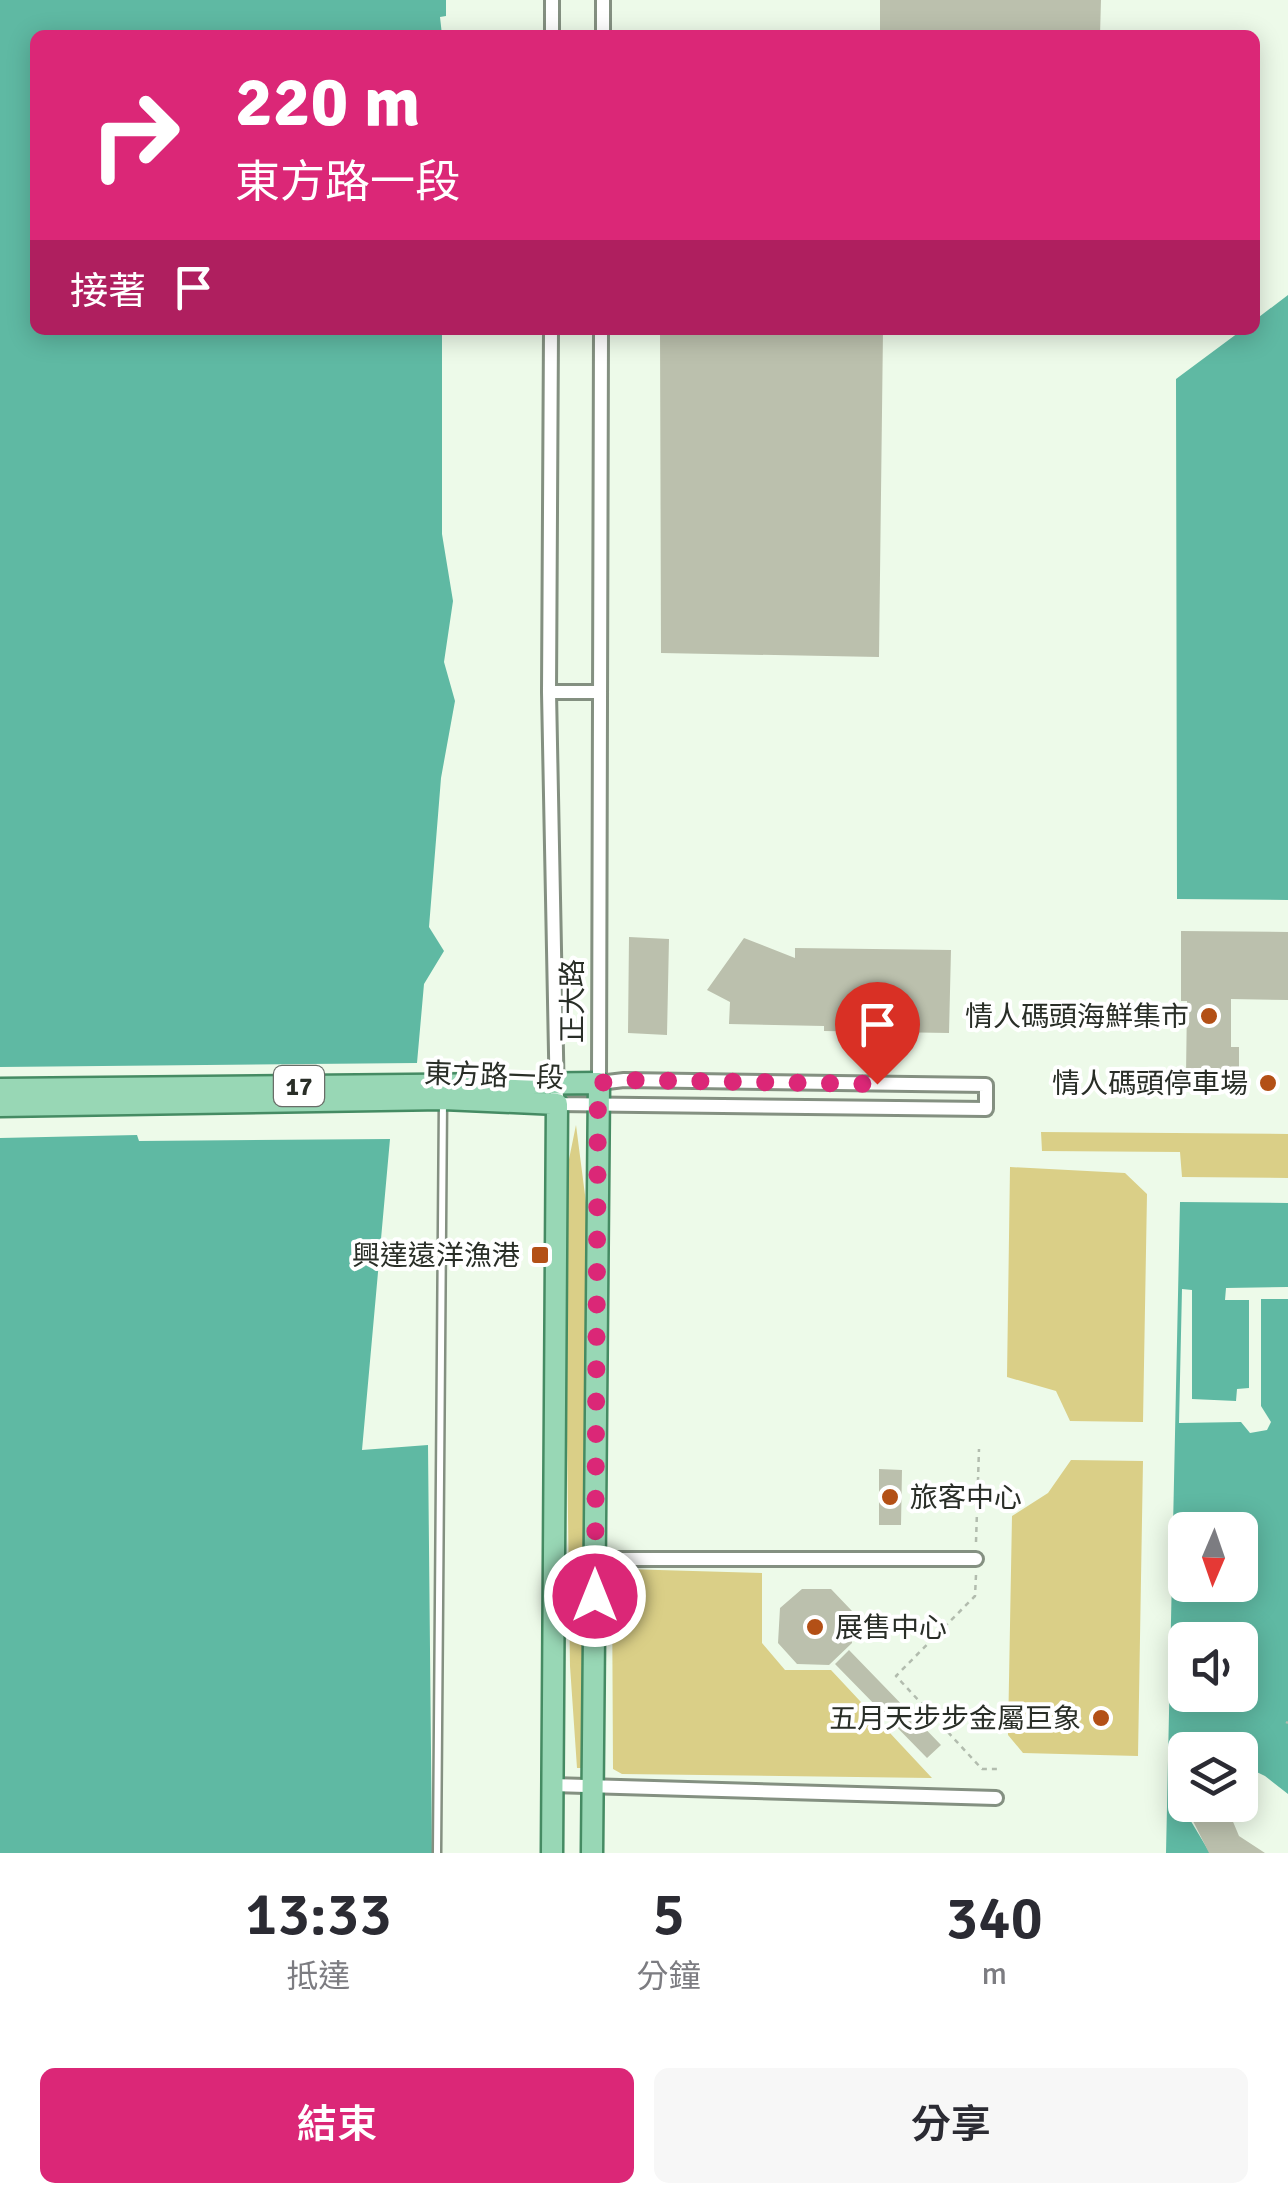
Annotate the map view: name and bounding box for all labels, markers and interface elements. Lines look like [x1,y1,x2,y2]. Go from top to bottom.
text: 220 m [235,59,420,145]
icon: right [70,70,200,200]
text: 東方路一段 [235,155,460,210]
icon: arrive [166,260,221,315]
text: 接著 [70,268,146,315]
street label: 正大路 [556,959,590,1043]
pin [835,982,920,1085]
icon: arrive [850,997,905,1052]
place label: 情人碼頭海鮮集市 [965,1000,1189,1034]
marker: 情人碼頭海鮮集市 [1198,1005,1220,1027]
street label: 東方路一段 [423,1057,565,1095]
road number: 17 [274,1066,324,1106]
place label: 情人碼頭停車場 [1052,1067,1248,1101]
marker: 情人碼頭停車場 [1257,1072,1279,1094]
place label: 興達遠洋漁港 [352,1239,520,1273]
marker: 興達遠洋漁港 [529,1244,551,1266]
place label: 旅客中心 [910,1481,1022,1515]
marker: 旅客中心 [879,1486,901,1508]
north arrow [1168,1512,1258,1602]
map controls [1168,1512,1258,1822]
position arrow [543,1544,647,1648]
place label: 展售中心 [835,1611,947,1645]
marker: 展售中心 [804,1616,826,1638]
button: sound [1168,1622,1258,1712]
place label: 五月天步步金屬巨象 [829,1702,1081,1736]
marker: 五月天步步金屬巨象 [1090,1707,1112,1729]
button: layers [1168,1732,1258,1822]
text: 13:33 [245,1878,392,1952]
text: 5 [652,1878,685,1952]
text: 340 [946,1882,1043,1956]
text: m [982,1954,1007,1993]
text: 抵達 [286,1957,350,1996]
text: 分鐘 [637,1957,701,1996]
button: 結束 [40,2068,634,2183]
button: 分享 [654,2068,1248,2183]

